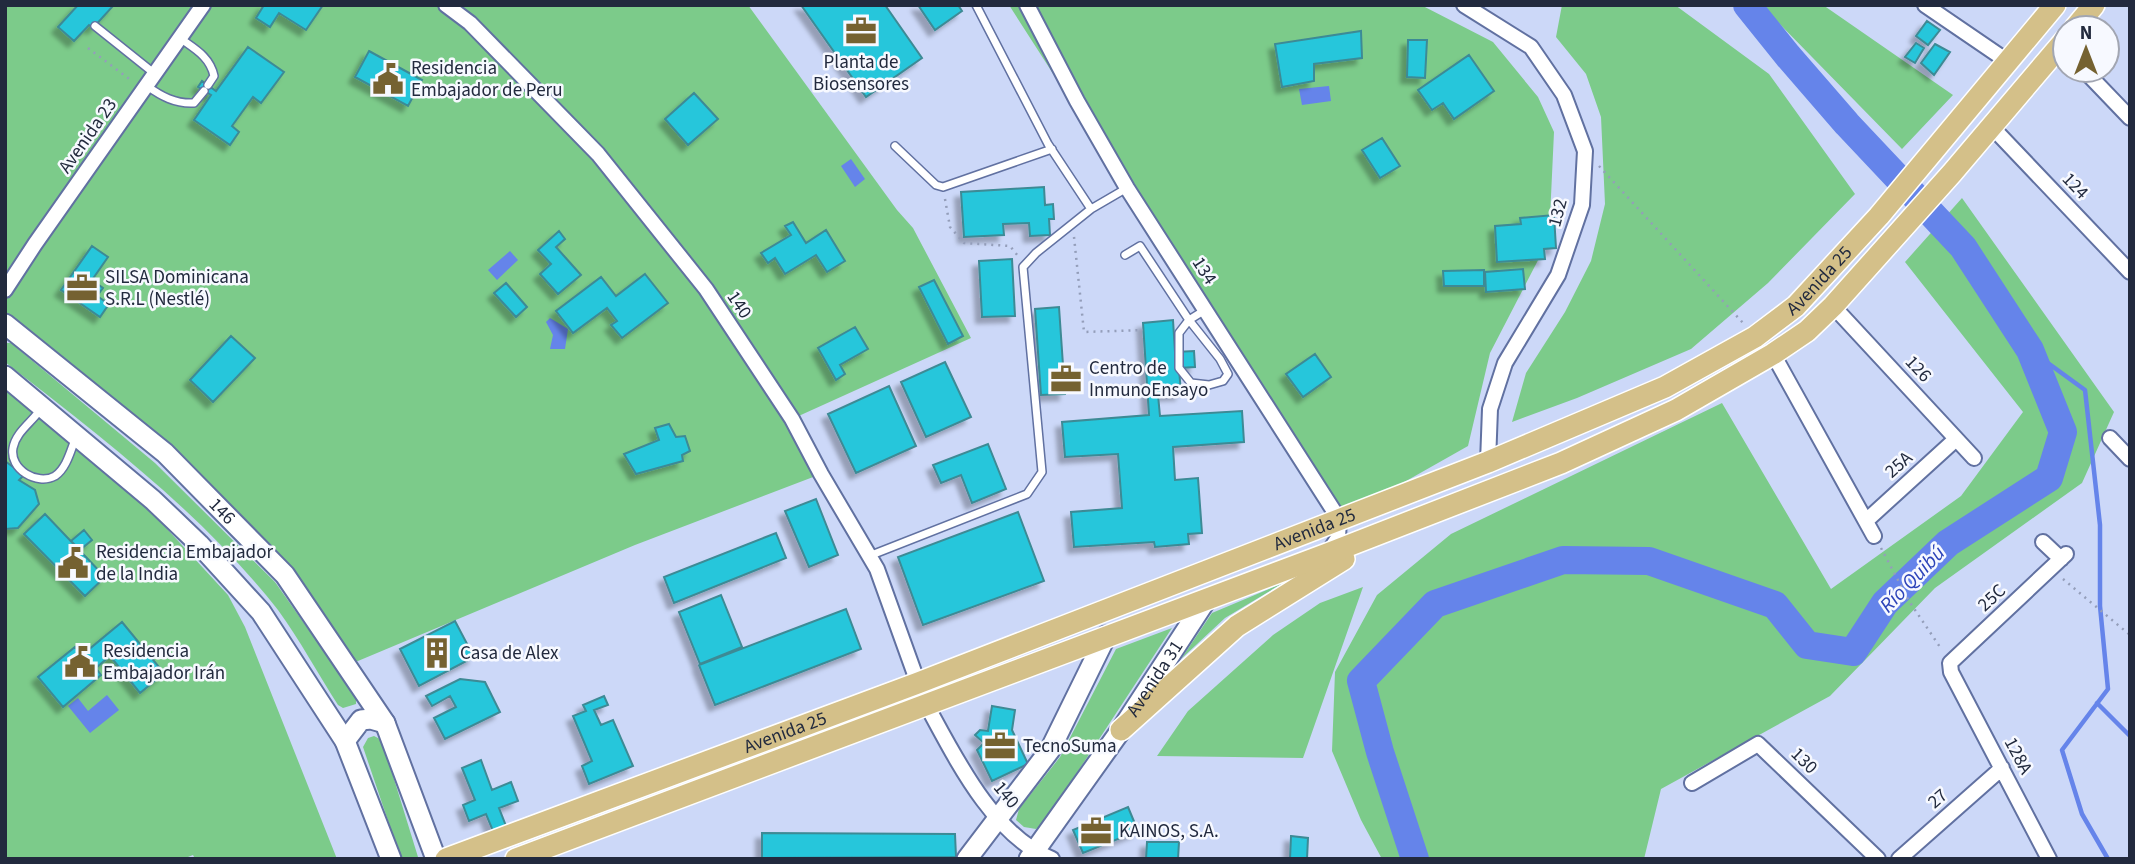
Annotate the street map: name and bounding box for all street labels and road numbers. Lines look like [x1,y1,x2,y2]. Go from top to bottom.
street label: Avenida 23 [52,93,124,179]
street label: 124 [2055,166,2095,206]
street label: 132 [1541,196,1575,230]
street label: Avenida 25 [1781,240,1858,322]
street label: 134 [1185,252,1223,290]
street label: 140 [720,286,758,324]
street label: 126 [1898,349,1938,389]
street label: 25A [1879,445,1919,485]
street label: 146 [203,492,242,531]
street label: Avenida 25 [1269,501,1360,557]
street label: 25C [1972,578,2012,618]
street label: Avenida 31 [1120,635,1190,722]
street label: Avenida 25 [740,705,830,760]
street label: 128A [1997,733,2039,780]
street label: 130 [1784,741,1824,781]
street label: 140 [987,775,1025,815]
street label: 27 [1922,783,1954,815]

